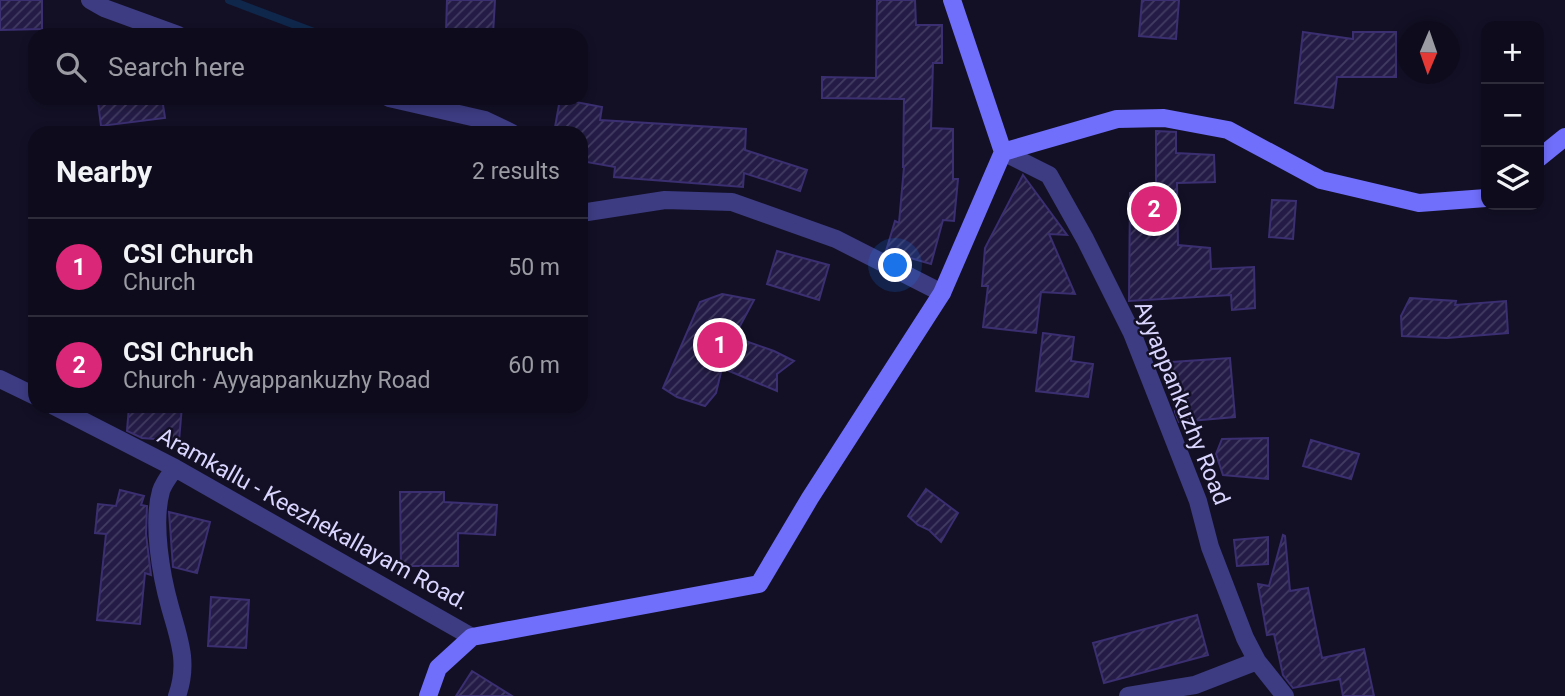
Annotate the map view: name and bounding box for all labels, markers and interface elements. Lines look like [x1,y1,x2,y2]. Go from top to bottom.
north arrow [1397,21,1460,84]
map controls [1481,21,1544,210]
button: + [1481,21,1544,84]
search box [28,28,588,105]
icon: search [52,48,90,86]
text: Search here [108,52,245,82]
button: − [1481,84,1544,147]
button: layers [1481,147,1544,210]
text: Nearby [56,154,152,189]
text: 2 results [472,158,560,185]
pin: 2 [1131,183,1177,235]
text: CSI Church [123,239,254,269]
your location [878,248,912,282]
text: 1 [72,254,86,281]
text: 50 m [508,254,560,281]
text: Church [123,269,196,296]
street label: Ayyappankuzhy Road [1129,297,1235,509]
pin: 1 [697,319,743,371]
text: CSI Chruch [123,337,254,367]
text: 2 [72,352,86,379]
text: 60 m [508,352,560,379]
text: Church · Ayyappankuzhy Road [123,367,430,394]
street label: Aramkallu - Keezhekallayam Road. [153,422,473,616]

